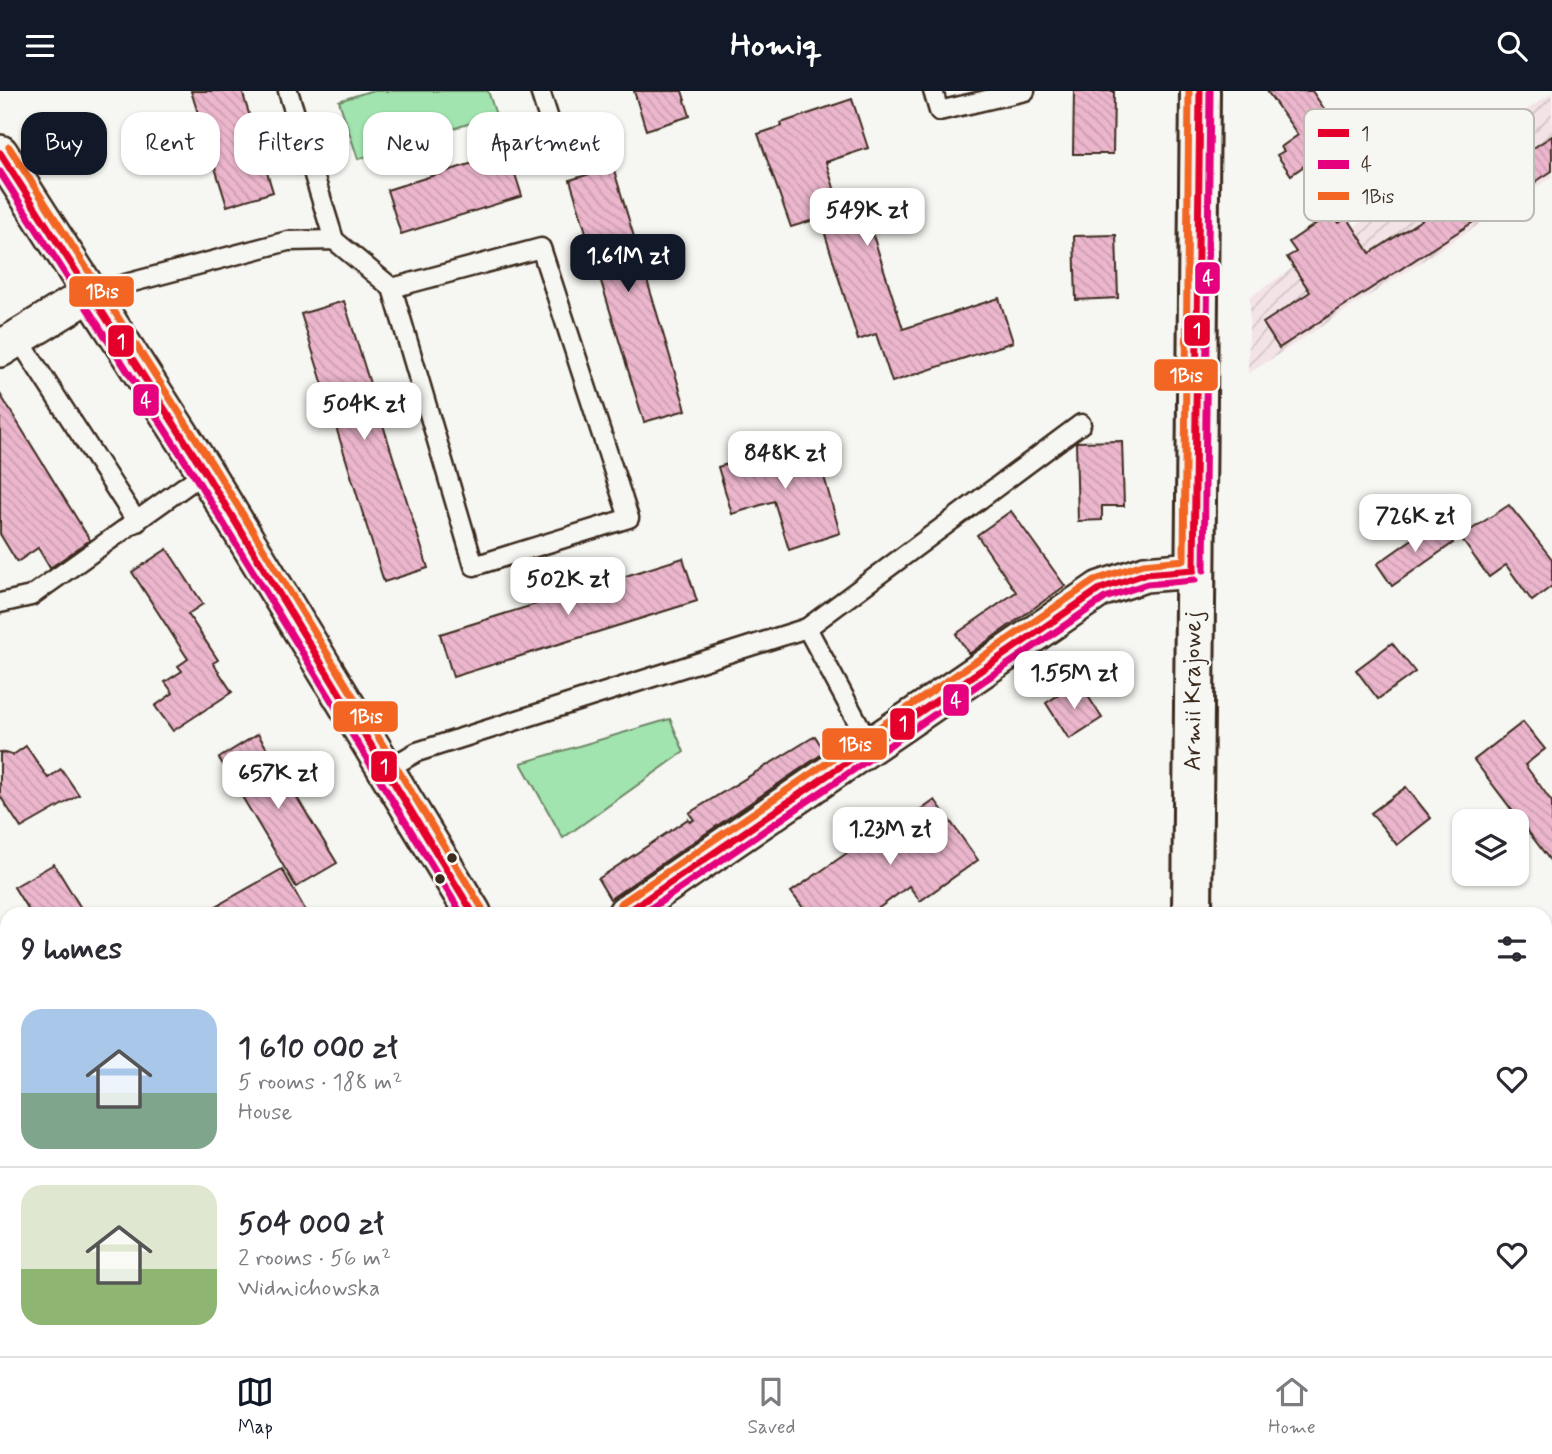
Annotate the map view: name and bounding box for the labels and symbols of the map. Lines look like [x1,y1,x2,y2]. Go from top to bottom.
legend [1304,109,1534,221]
text: 1 [1361,122,1370,147]
text: 4 [1361,153,1372,178]
text: 1Bis [1361,185,1394,210]
pin: 549K zł [802,188,932,248]
pin: 1.61M zł [556,235,700,294]
line badge: 4 [1194,261,1221,295]
text: 4 [1202,267,1214,292]
line badge: 1Bis [68,275,135,308]
text: 1Bis [85,280,119,305]
line badge: 1 [1183,314,1211,347]
text: 1 [1193,319,1201,344]
line badge: 1 [107,324,135,358]
text: 1 [117,330,125,355]
line badge: 1Bis [1153,358,1219,392]
text: 1Bis [1169,364,1203,389]
line badge: 4 [132,383,160,417]
pin: 504K zł [299,383,429,442]
text: 4 [140,389,152,414]
pin: 848K zł [720,431,850,491]
pin: 726K zł [1350,495,1480,554]
pin: 502K zł [503,557,633,617]
street label: Armii Krajowej [1178,611,1209,771]
pin: 1.55M zł [1002,651,1146,711]
line badge: 4 [942,683,970,717]
text: 4 [950,689,962,714]
line badge: 1Bis [332,700,399,733]
text: 1Bis [349,705,383,730]
line badge: 1 [889,707,916,741]
text: 1 [899,712,907,737]
line badge: 1Bis [821,727,888,761]
text: 1Bis [838,733,872,758]
line badge: 1 [370,750,398,783]
pin: 657K zł [213,751,343,811]
text: 1 [380,755,388,780]
pin: 1.23M zł [818,807,962,867]
unlabelled marker [445,851,459,865]
unlabelled marker [433,872,447,886]

